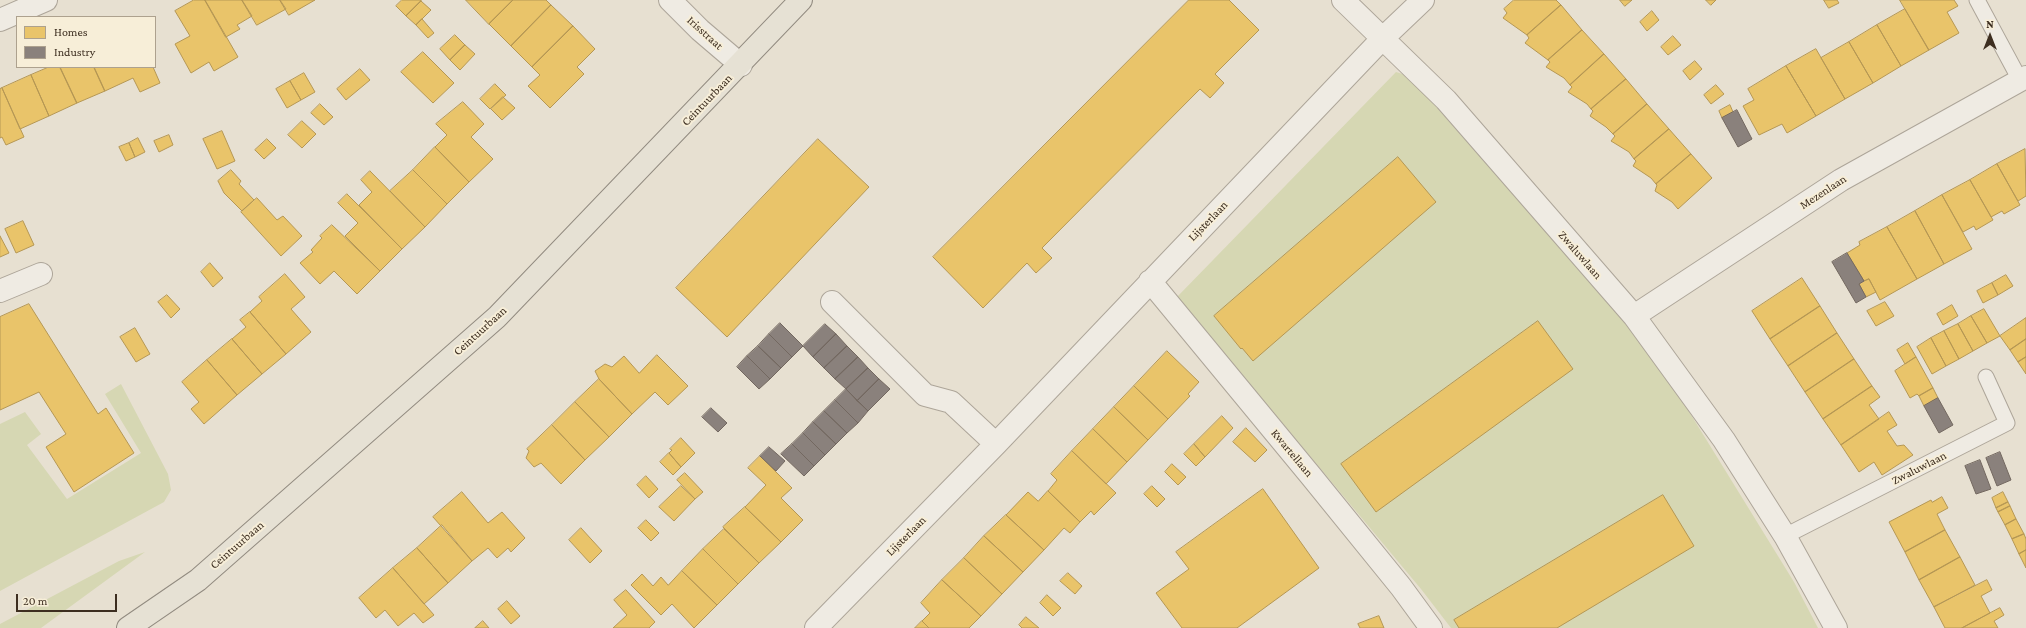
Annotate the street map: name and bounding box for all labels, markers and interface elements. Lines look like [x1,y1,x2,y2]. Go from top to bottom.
street label: Irisstraat [684,13,726,53]
legend [16,16,156,68]
north arrow [1970,16,2010,56]
text: N [1986,18,1994,30]
text: Homes [54,25,87,39]
text: Industry [54,45,95,59]
street label: Ceintuurbaan [679,71,735,129]
street label: Mezenlaan [1797,172,1849,212]
street label: Lijsterlaan [1185,198,1231,244]
street label: Zwaluwlaan [1555,228,1605,282]
street label: Ceintuurbaan [450,303,510,359]
street label: Kwartellaan [1268,426,1316,480]
street label: Zwaluwlaan [1889,448,1949,488]
street label: Lijsterlaan [883,513,929,559]
street label: Ceintuurbaan [207,518,267,572]
scale bar [18,586,119,612]
text: 20 m [23,594,47,608]

